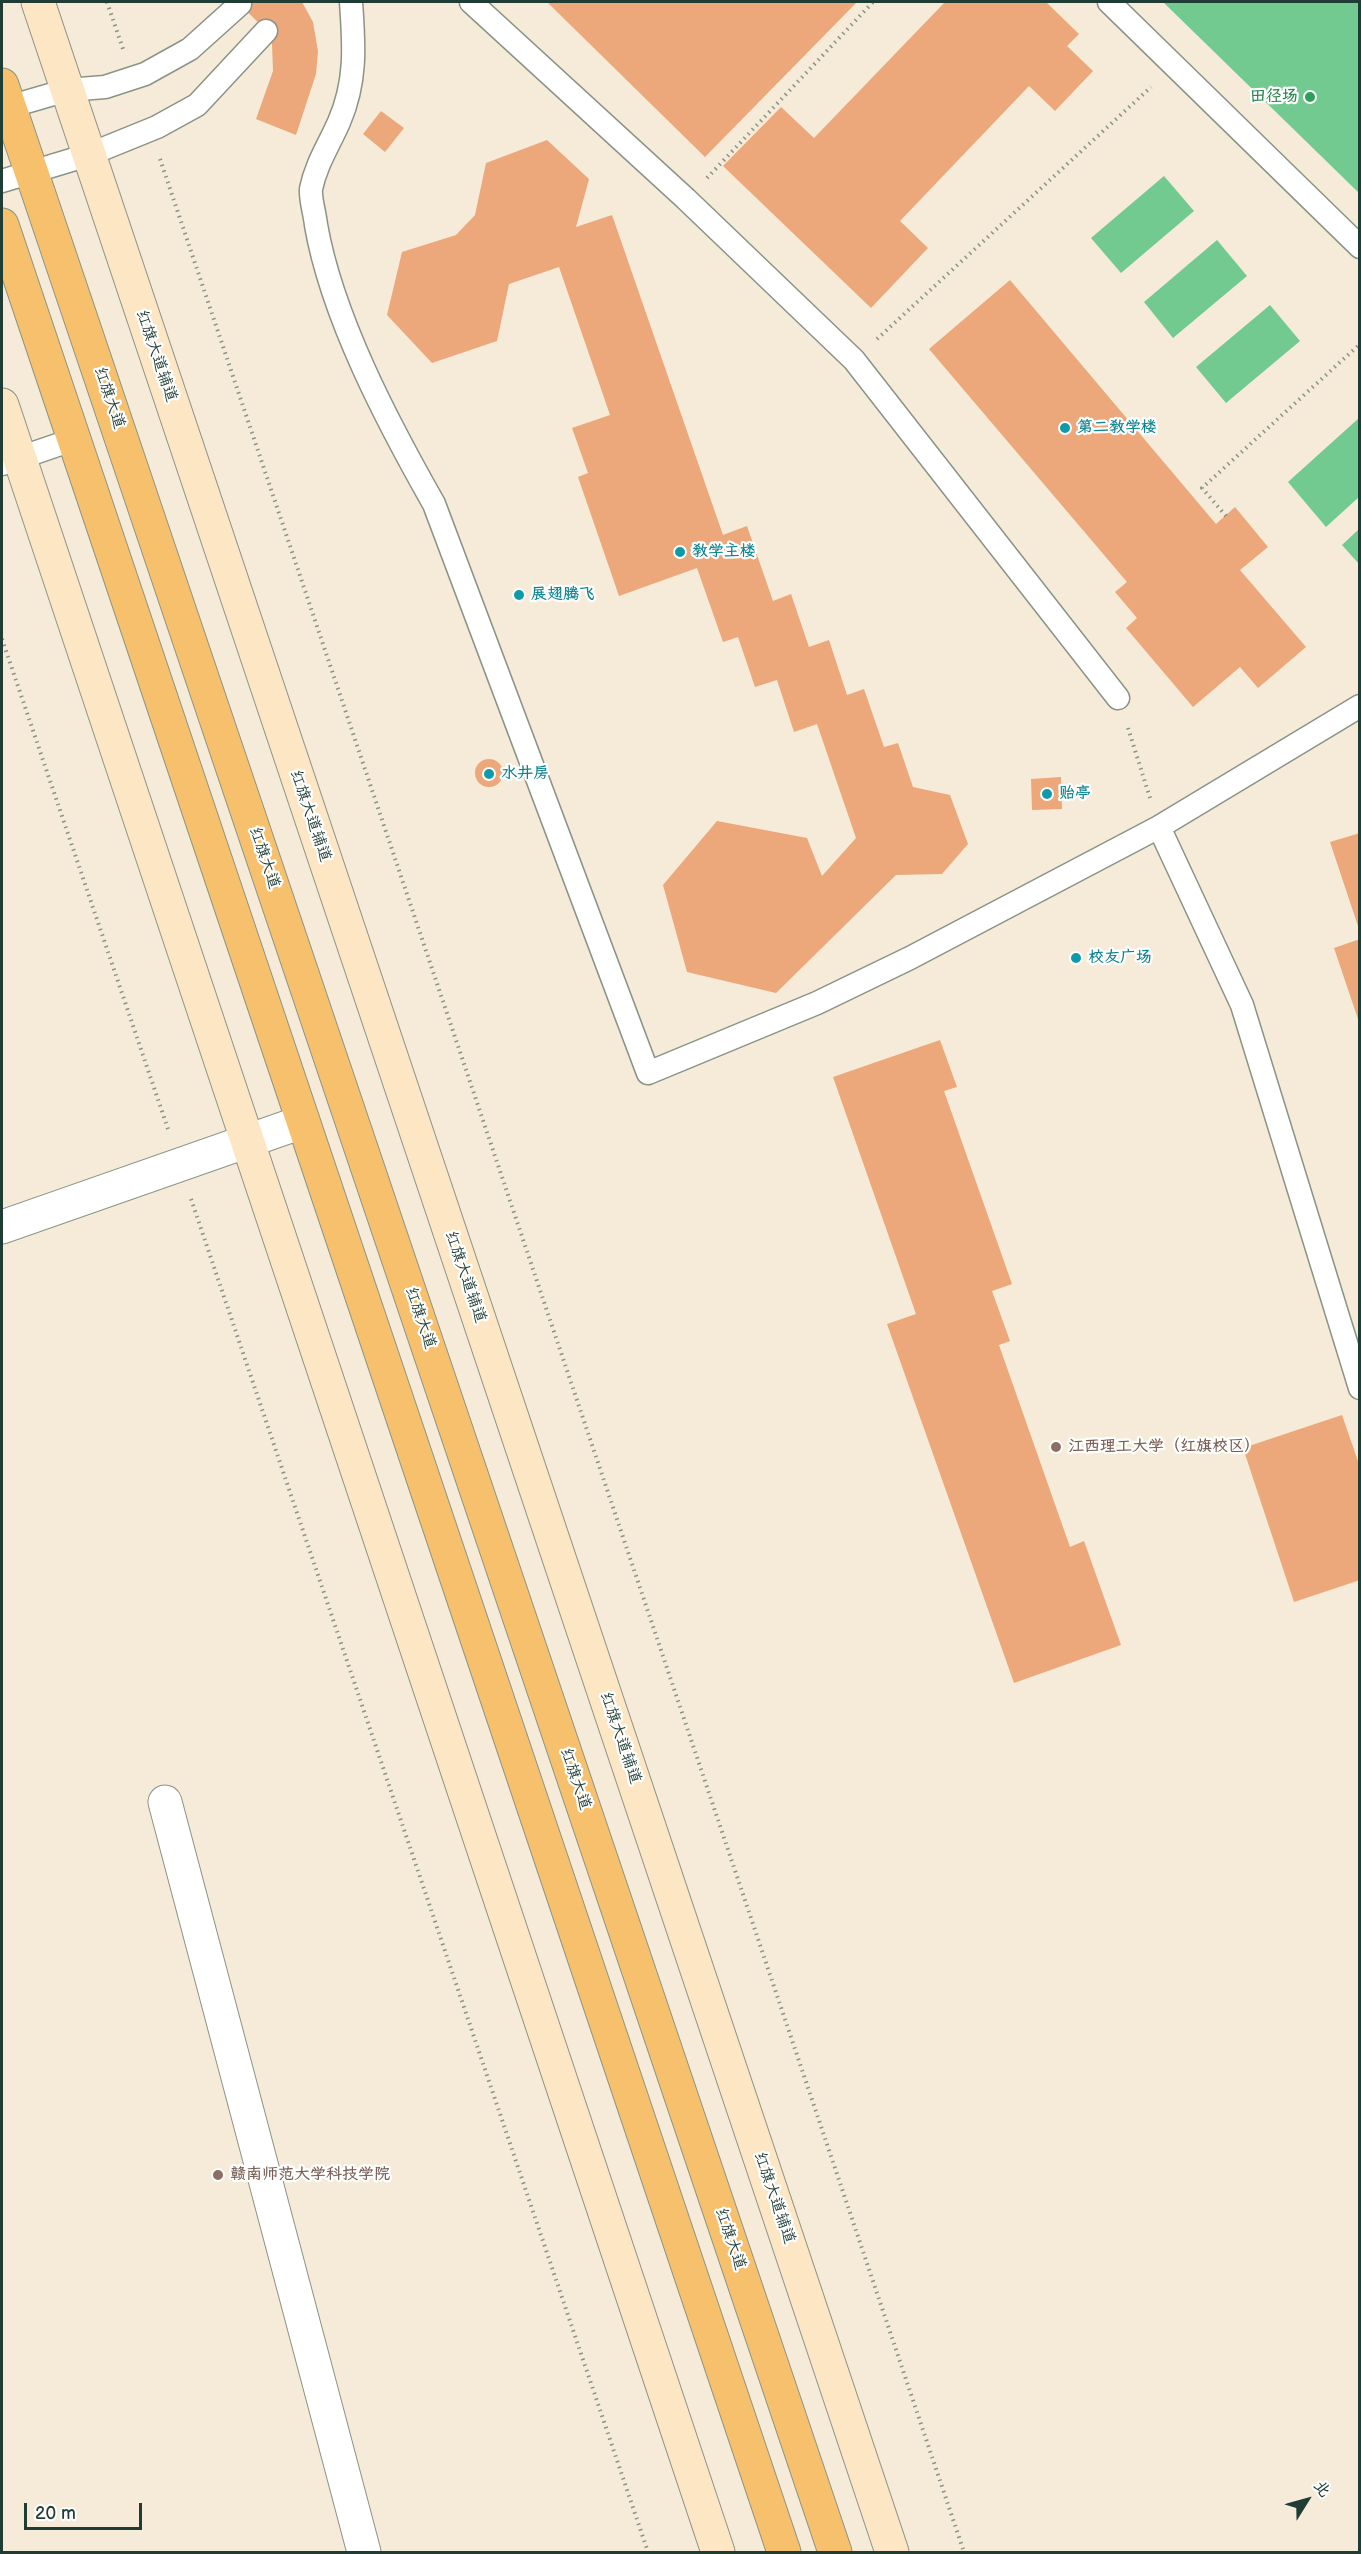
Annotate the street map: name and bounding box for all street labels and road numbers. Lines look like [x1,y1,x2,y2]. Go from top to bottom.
street label: 红旗大道辅道 [131,307,181,405]
street label: 红旗大道 [90,365,128,431]
street label: 红旗大道辅道 [285,767,335,865]
street label: 红旗大道 [245,825,283,891]
street label: 红旗大道辅道 [440,1228,490,1326]
street label: 红旗大道 [401,1285,439,1351]
street label: 红旗大道辅道 [595,1689,645,1787]
street label: 红旗大道 [556,1746,594,1812]
street label: 红旗大道辅道 [749,2149,799,2247]
street label: 红旗大道 [711,2206,749,2272]

